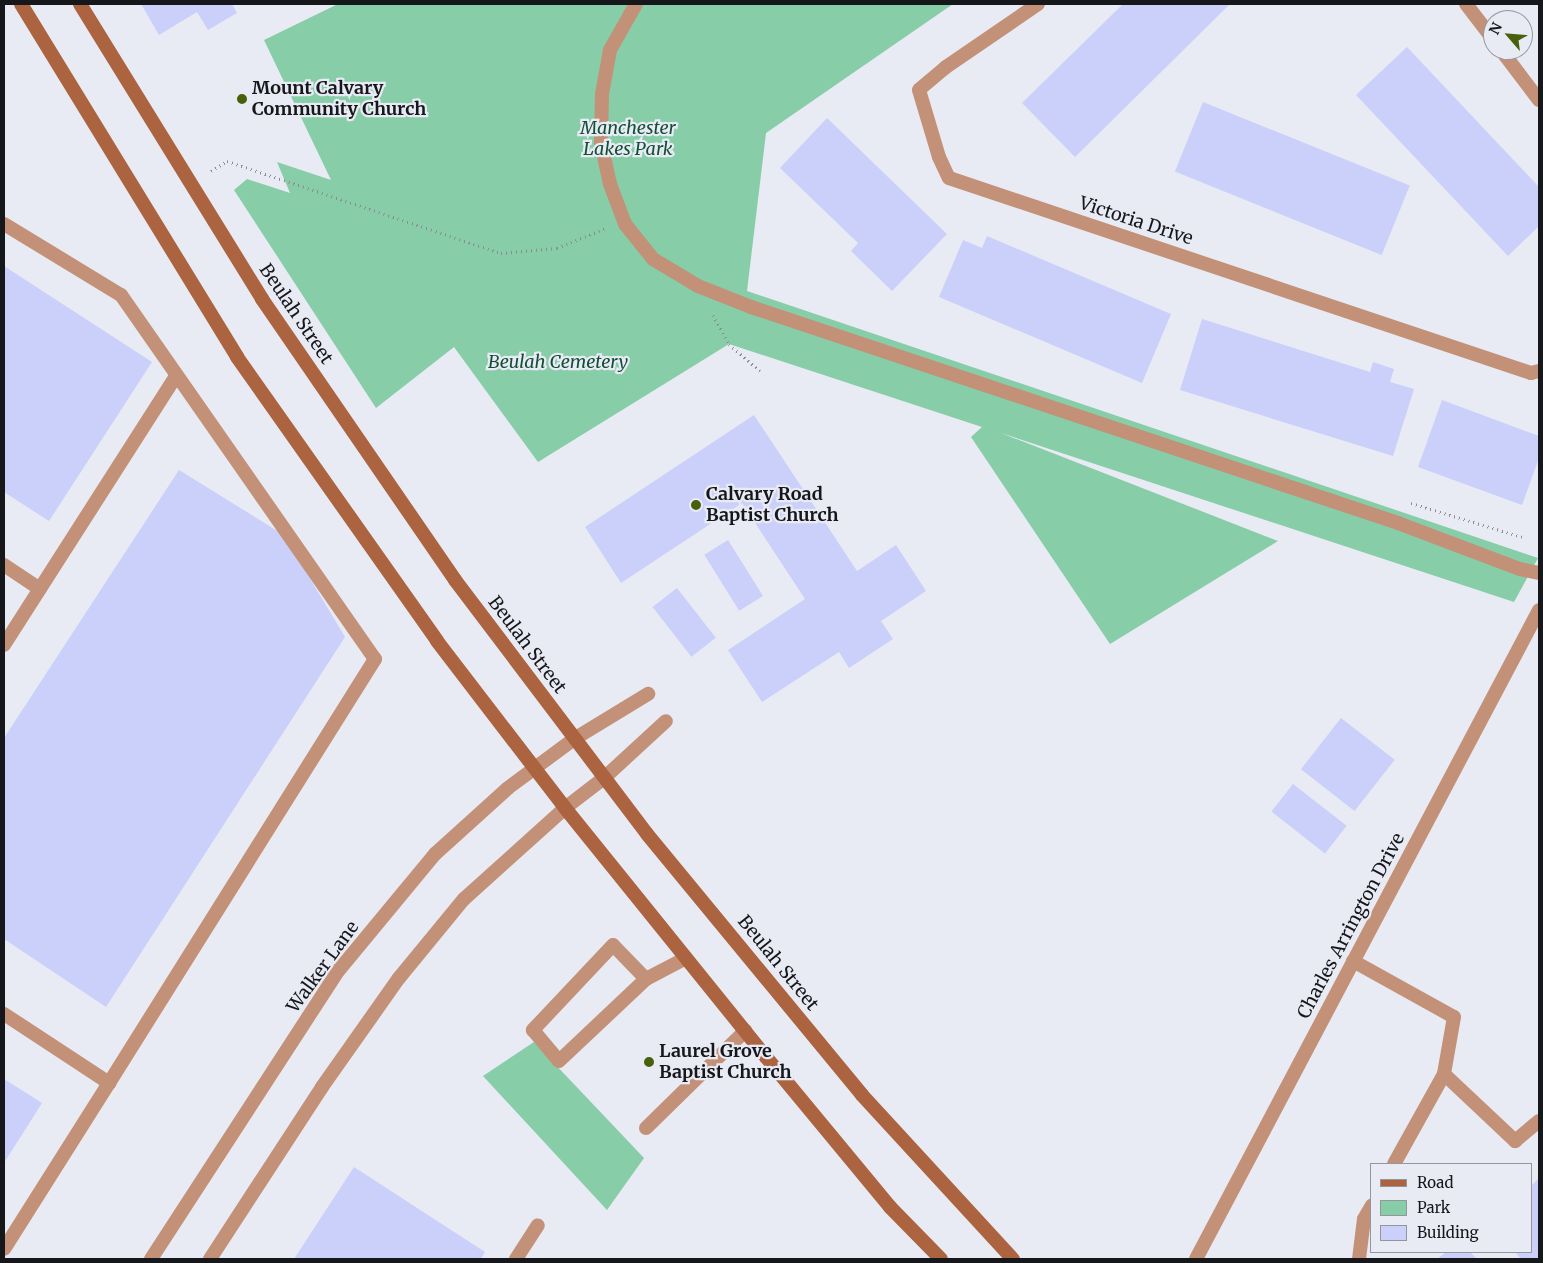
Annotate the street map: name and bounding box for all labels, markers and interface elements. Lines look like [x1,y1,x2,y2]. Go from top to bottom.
north arrow [1483,10,1533,60]
text: N [1485,20,1506,38]
place label: Mount Calvary Community Church [252,78,426,120]
marker: Mount Calvary Community Church [236,93,248,105]
park label: Manchester Lakes Park [580,118,676,160]
street label: Victoria Drive [1076,192,1196,250]
street label: Beulah Street [255,260,337,368]
park label: Beulah Cemetery [488,351,628,373]
place label: Calvary Road Baptist Church [706,484,838,526]
marker: Calvary Road Baptist Church [690,499,702,511]
street label: Beulah Street [483,592,571,698]
street label: Charles Arrington Drive [1293,830,1409,1022]
street label: Beulah Street [733,911,823,1015]
street label: Walker Lane [283,917,363,1017]
place label: Laurel Grove Baptist Church [659,1041,791,1084]
marker: Laurel Grove Baptist Church [643,1056,655,1068]
legend [1370,1163,1533,1253]
text: Road [1417,1173,1453,1192]
text: Park [1417,1198,1450,1217]
text: Building [1417,1223,1479,1242]

